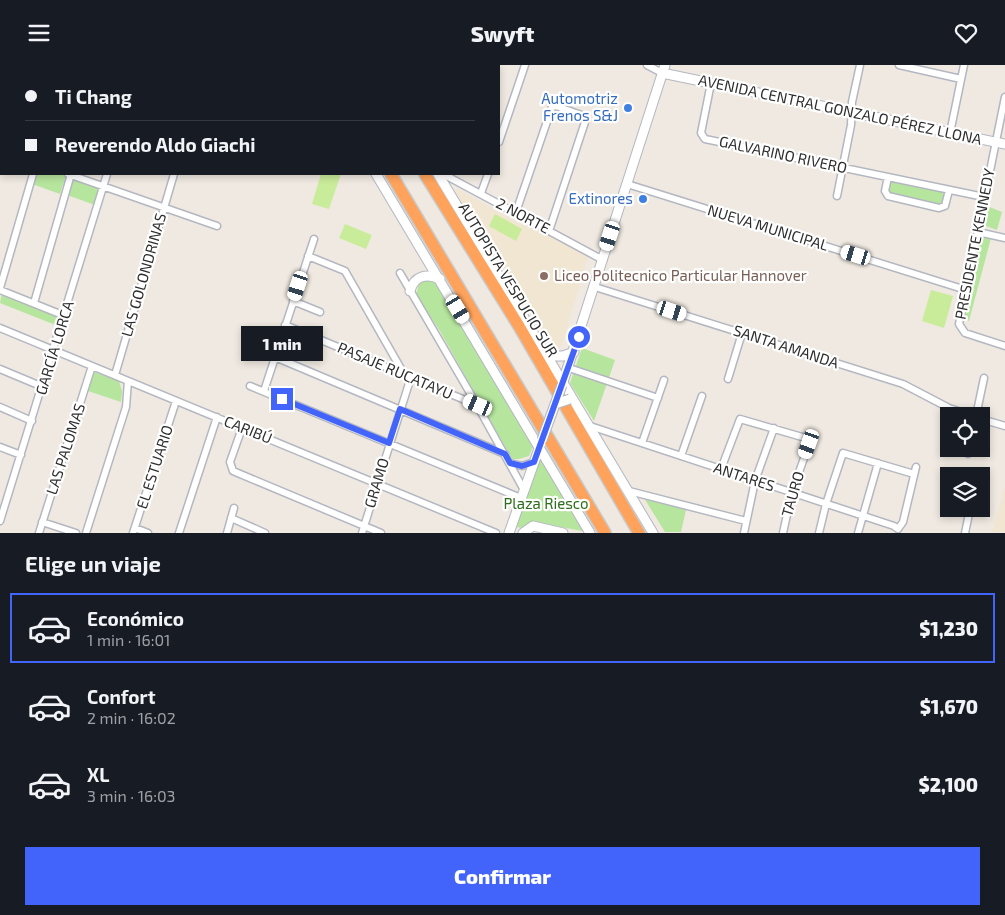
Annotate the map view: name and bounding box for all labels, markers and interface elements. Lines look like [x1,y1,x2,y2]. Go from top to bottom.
icon: menu [25,19,53,47]
icon: heart [952,19,980,47]
text: Swyft [471,20,534,46]
street label: AVENIDA CENTRAL GONZALO PÉREZ LLONA [697,70,984,148]
text: Ti Chang [55,85,132,108]
place label: Automotriz Frenos S&J [541,89,618,124]
marker: Automotriz Frenos S&J [622,102,634,114]
street label: GALVARINO RIVERO [718,132,849,176]
text: Reverendo Aldo Giachi [55,133,255,156]
street label: PRESIDENTE KENNEDY [951,166,998,321]
place label: Extinores [569,189,633,207]
street label: 2 NORTE [493,193,554,237]
marker: Extinores [637,193,649,205]
street label: AUTOPISTA VESPUCIO SUR [456,199,562,360]
street label: NUEVA MUNICIPAL [706,200,831,254]
street label: LAS GOLONDRINAS [117,211,169,339]
car [598,219,621,253]
car [839,243,872,267]
place label: Liceo Politecnico Particular Hannover [554,266,807,284]
car [286,269,309,303]
marker: Liceo Politecnico Particular Hannover [538,270,550,282]
car [443,292,472,326]
street label: GARCÍA LORCA [31,298,77,397]
car [655,299,688,323]
street label: SANTA AMANDA [731,321,842,372]
route start [568,326,590,348]
callout: 1 min [241,327,323,361]
text: 1 min [262,334,302,353]
street label: PASAJE RUCATAYU [335,338,456,402]
route end [271,388,293,410]
car [461,392,494,418]
street label: LAS PALOMAS [42,401,88,497]
map controls [940,407,990,517]
button: locate [940,407,990,457]
street label: CARIBÚ [222,411,275,447]
street label: EL ESTUARIO [132,422,176,511]
car [796,427,821,461]
street label: GRAMO [360,456,392,510]
street label: ANTARES [711,458,777,494]
button: layers [940,467,990,517]
street label: TAURO [777,469,807,519]
park label: Plaza Riesco [503,494,589,512]
text: Elige un viaje [25,550,161,576]
icon: car [27,606,72,651]
text: Económico [87,607,184,630]
text: $1,230 [919,617,978,640]
text: 1 min · 16:01 [87,630,170,649]
icon: car [27,684,72,729]
text: Confort [87,685,155,708]
text: $1,670 [920,695,978,718]
text: 2 min · 16:02 [87,708,176,727]
icon: car [27,762,72,807]
text: XL [87,763,109,786]
text: $2,100 [919,773,978,796]
text: 3 min · 16:03 [87,786,176,805]
button: Confirmar [25,847,980,905]

